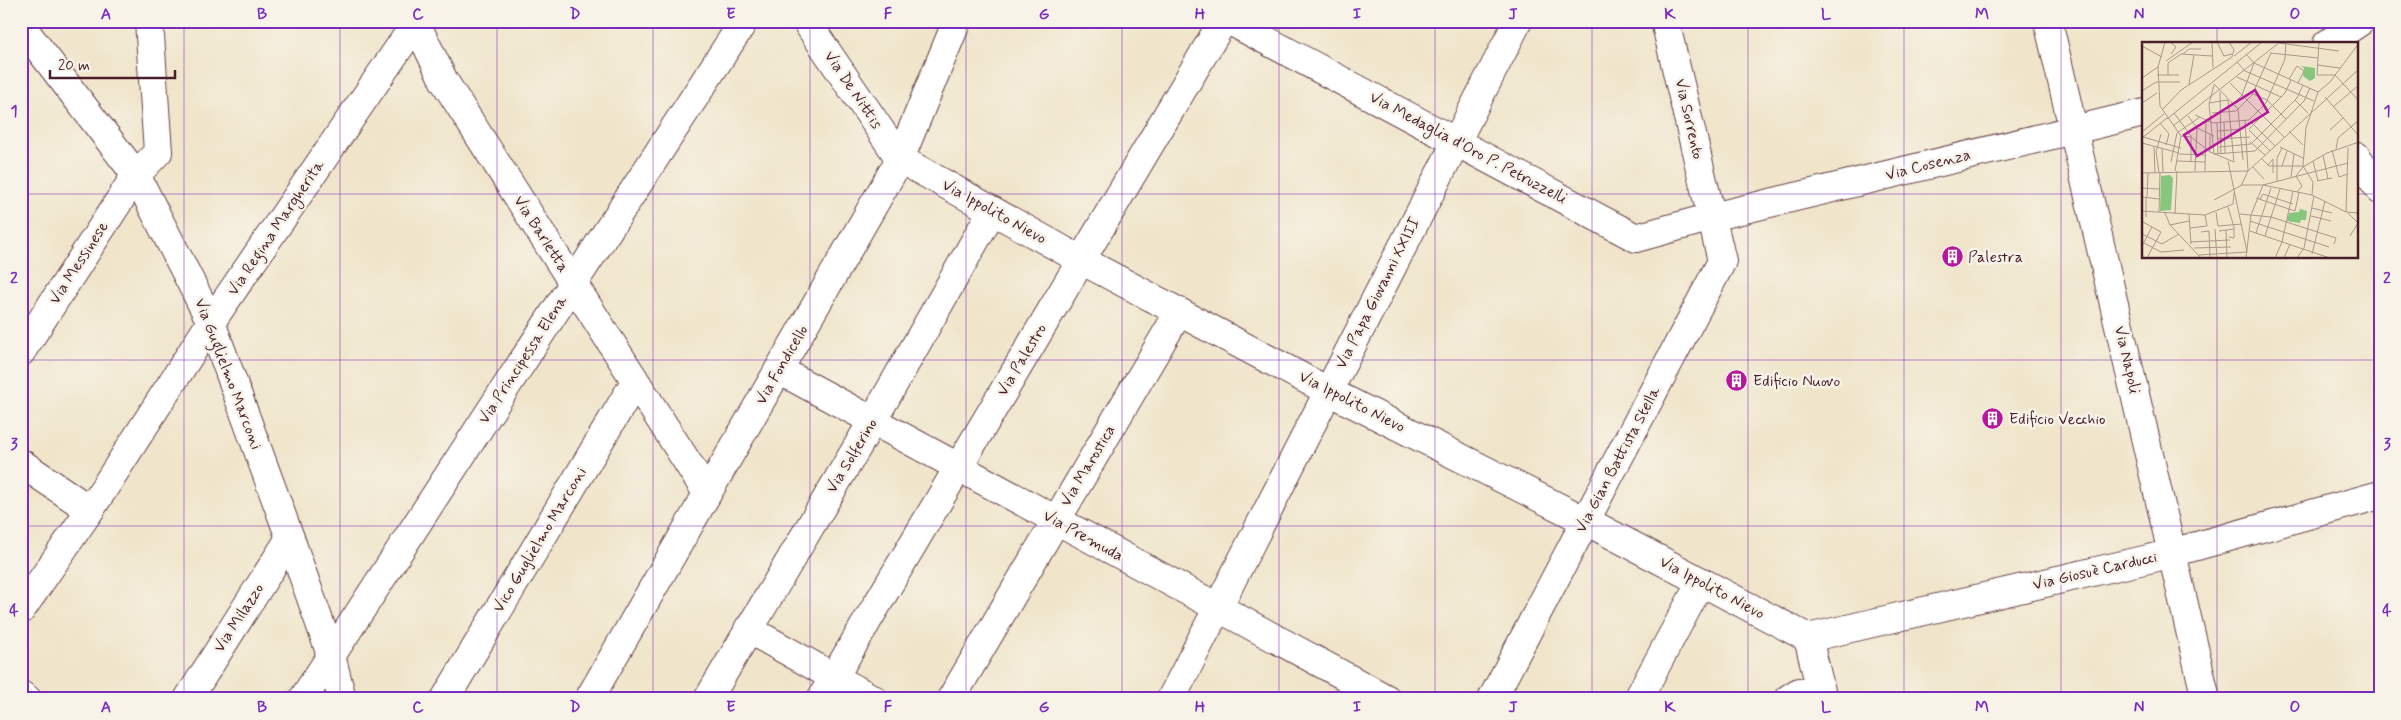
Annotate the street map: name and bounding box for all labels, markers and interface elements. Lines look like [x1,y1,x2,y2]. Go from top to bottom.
text: A [101,4,111,25]
text: B [257,4,267,25]
text: C [412,4,424,25]
text: D [569,4,581,25]
text: E [726,4,736,25]
text: F [884,4,893,25]
text: G [1039,4,1050,25]
text: H [1195,4,1206,25]
text: I [1353,4,1362,25]
text: J [1508,4,1518,25]
text: K [1664,4,1676,25]
text: L [1821,4,1832,25]
text: M [1975,4,1989,25]
text: N [2134,4,2144,25]
text: O [2290,4,2301,25]
inset map [2142,42,2358,259]
street label: Via De Nittis [819,47,887,133]
scale bar [50,48,175,80]
text: 20 m [58,56,90,76]
street label: Via Sorrento [1670,77,1708,161]
street label: Via Medaglia d'Oro P. Petruzzelli [1365,87,1570,210]
text: 1 [10,101,18,122]
text: 1 [2383,101,2391,122]
street label: Via Cosenza [1883,144,1973,186]
street label: Via Regina Margherita [223,156,330,300]
street label: Via Ippolito Nievo [938,175,1050,249]
street label: Via Barletta [508,192,574,276]
street label: Via Papa Giovanni XXIII [1331,214,1425,372]
street label: Via Messinese [44,217,114,308]
building icon: Palestra [1940,245,1964,269]
place label: Palestra [1968,247,2023,268]
text: 2 [10,268,18,289]
text: 2 [2383,268,2391,289]
street label: Via Principessa Elena [474,292,573,428]
street label: Via Guglielmo Marconi [189,295,266,453]
street label: Via Palestro [992,320,1052,400]
street label: Via Fondicello [751,321,813,409]
street label: Via Napoli [2109,324,2145,396]
street label: Via Ippolito Nievo [1295,366,1409,438]
building icon: Edificio Nuovo [1725,369,1749,393]
place label: Edificio Nuovo [1753,371,1841,392]
street label: Via Gian Battista Stella [1571,383,1666,537]
building icon: Edificio Vecchio [1981,407,2005,431]
place label: Edificio Vecchio [2009,409,2106,430]
street label: Via Solferino [822,415,882,497]
street label: Via Marostica [1055,421,1121,511]
text: 3 [10,434,18,455]
text: 3 [2383,434,2391,455]
street label: Vico Guglielmo Marconi [488,463,592,617]
street label: Via Premuda [1039,505,1127,567]
street label: Via Giosuè Carducci [2031,546,2160,596]
street label: Via Ippolito Nievo [1656,551,1768,625]
street label: Via Milazzo [209,579,269,657]
text: 4 [9,600,19,621]
text: 4 [2382,600,2392,621]
text: A [101,697,111,718]
text: B [257,697,267,718]
text: C [412,697,424,718]
text: D [569,697,581,718]
text: E [726,697,736,718]
text: F [884,697,893,718]
text: G [1039,697,1050,718]
text: H [1195,697,1206,718]
text: I [1353,697,1362,718]
text: J [1508,697,1518,718]
text: K [1664,697,1676,718]
text: L [1821,697,1832,718]
text: M [1975,697,1989,718]
text: N [2134,697,2144,718]
text: O [2290,697,2301,718]

